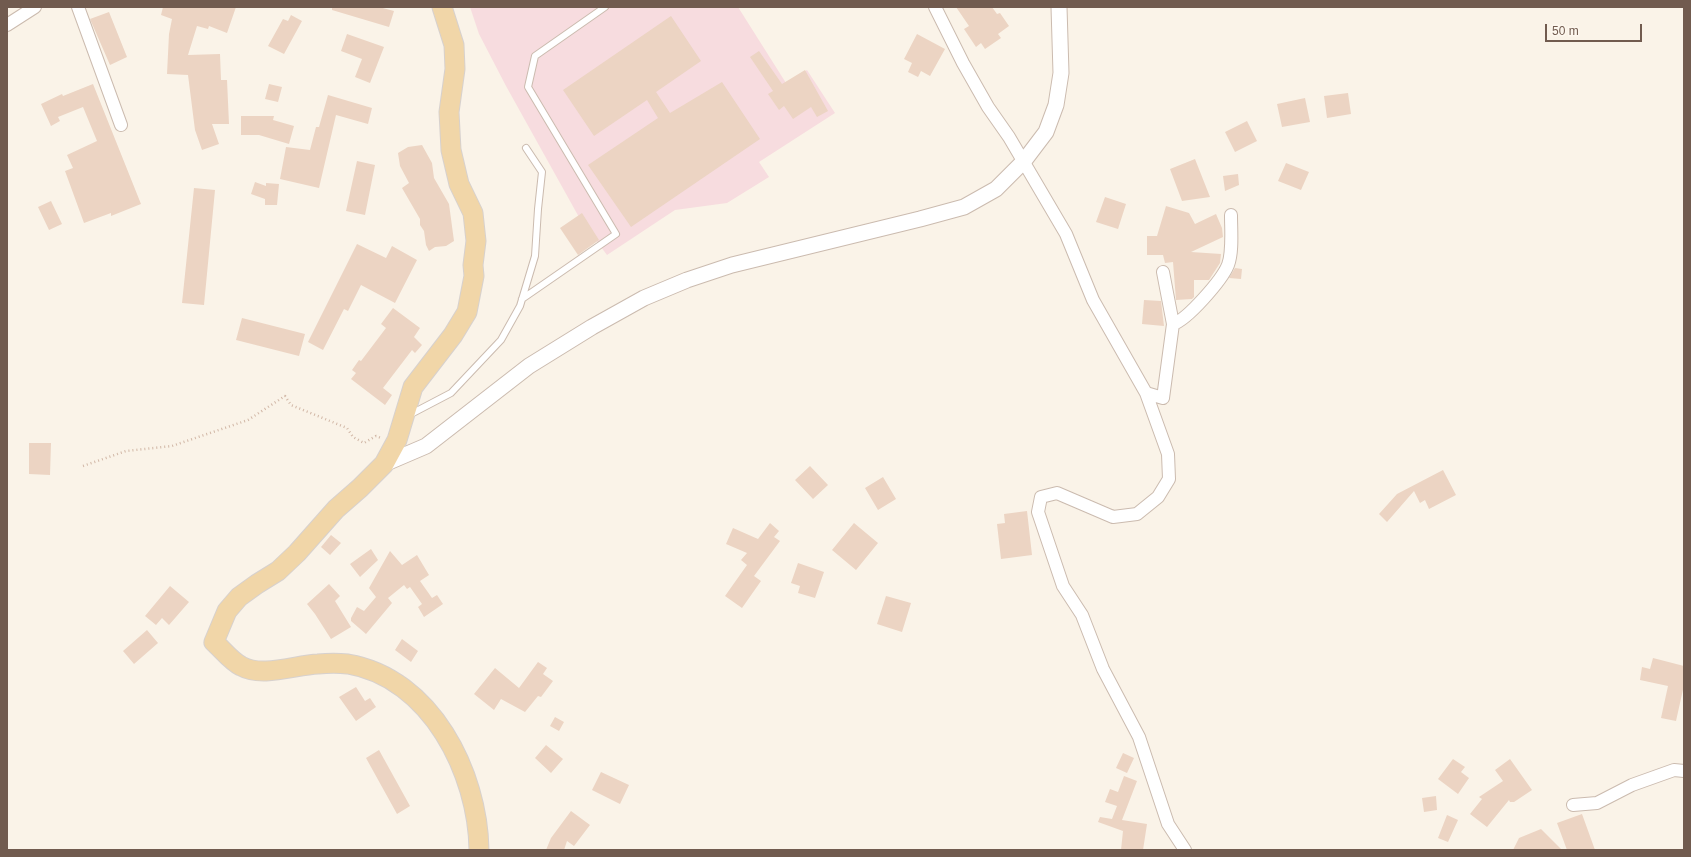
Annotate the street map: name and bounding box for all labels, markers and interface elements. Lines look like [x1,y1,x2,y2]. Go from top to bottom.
scale bar [1547,16,1644,42]
text: 50 m [1552,24,1579,38]

